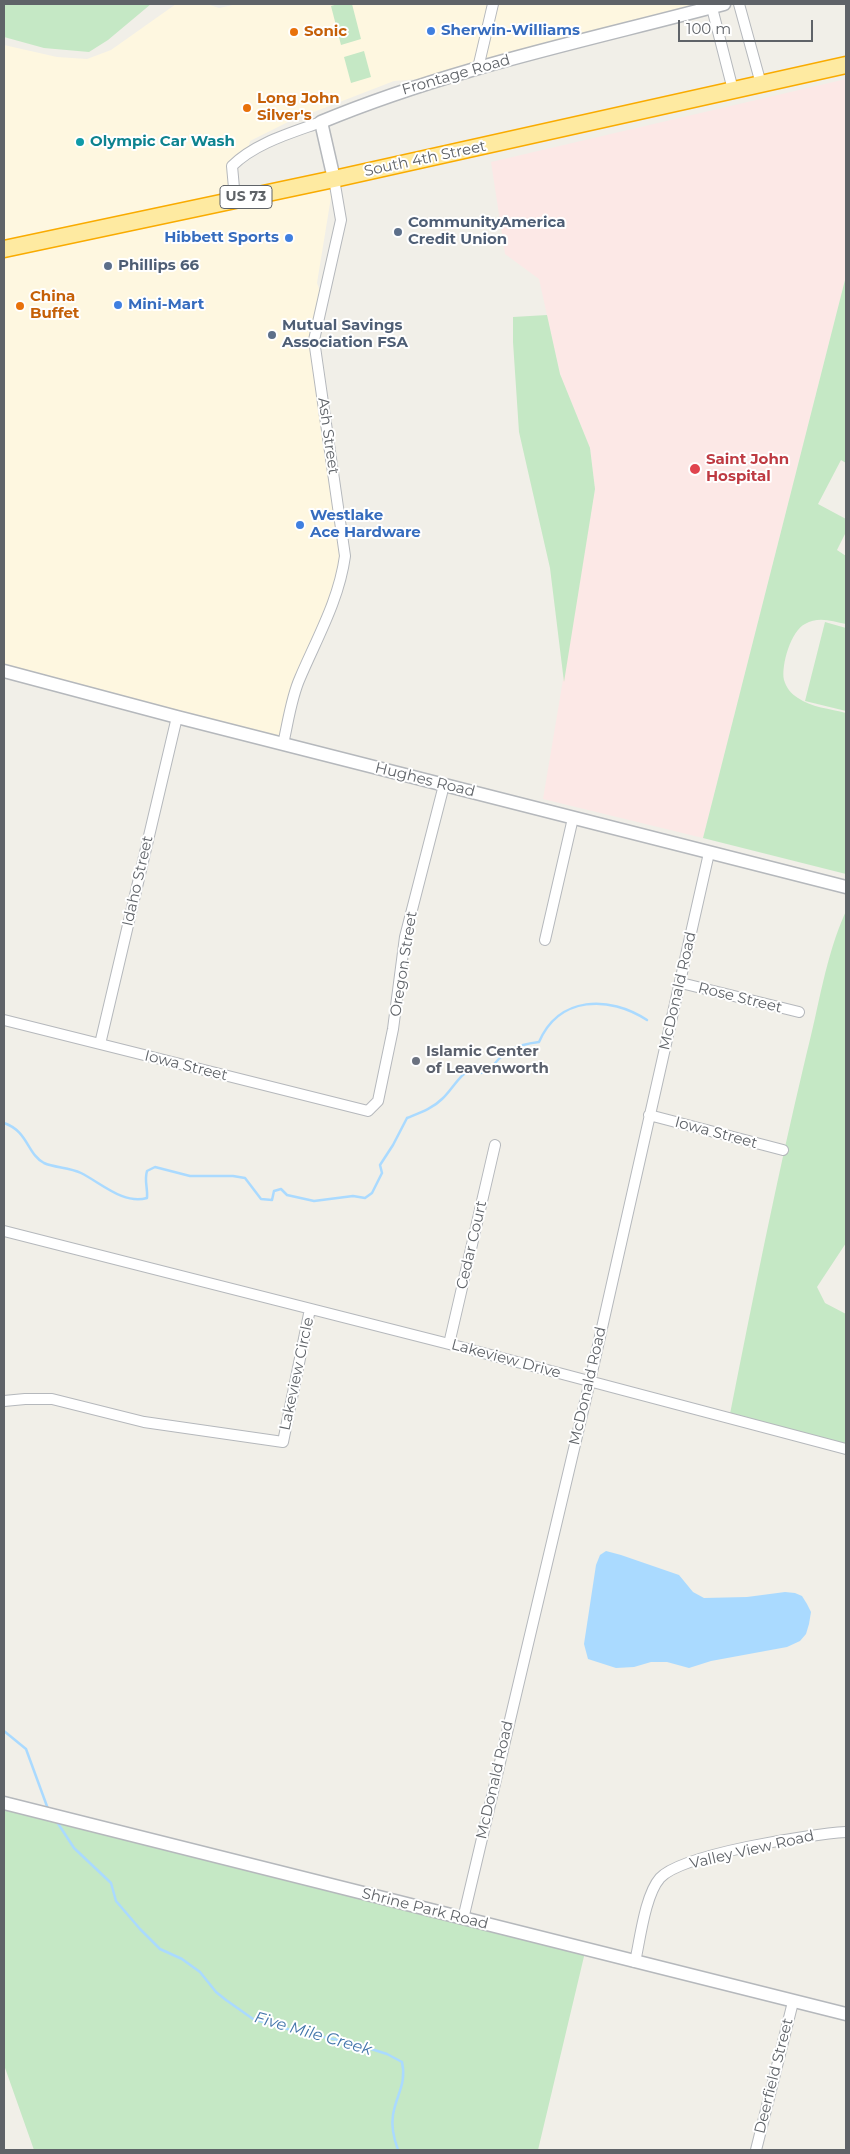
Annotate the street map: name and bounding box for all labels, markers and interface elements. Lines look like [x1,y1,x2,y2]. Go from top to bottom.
scale bar [680,10,815,42]
text: 100 m [686,19,731,38]
place label: Sherwin-Williams [441,22,580,40]
place label: Sonic [304,23,347,41]
marker: Sherwin-Williams [425,25,437,37]
marker: Sonic [288,26,300,38]
street label: Frontage Road [400,51,512,99]
place label: Long John Silver's [257,90,340,125]
marker: Long John Silver's [241,102,253,114]
place label: Olympic Car Wash [90,133,235,151]
marker: Olympic Car Wash [74,136,86,148]
street label: South 4th Street [362,137,488,181]
road number: US 73 [220,186,272,208]
place label: CommunityAmerica Credit Union [408,214,566,249]
marker: CommunityAmerica Credit Union [392,226,404,238]
place label: Hibbett Sports [164,229,279,247]
marker: Hibbett Sports [283,232,295,244]
place label: Phillips 66 [118,257,199,275]
marker: Phillips 66 [102,260,114,272]
place label: China Buffet [30,288,79,323]
place label: Mini-Mart [128,296,204,314]
marker: Mini-Mart [112,299,124,311]
marker: China Buffet [14,300,26,312]
place label: Mutual Savings Association FSA [282,317,408,352]
marker: Mutual Savings Association FSA [266,329,278,341]
street label: Ash Street [314,396,342,476]
place label: Saint John Hospital [706,451,789,486]
marker: Saint John Hospital [688,462,702,476]
place label: Westlake Ace Hardware [310,507,421,542]
marker: Westlake Ace Hardware [294,519,306,531]
street label: Hughes Road [373,759,477,801]
street label: Idaho Street [119,834,157,928]
street label: Oregon Street [387,910,421,1018]
street label: McDonald Road [656,930,700,1052]
street label: Rose Street [696,979,784,1017]
place label: Islamic Center of Leavenworth [426,1043,549,1078]
street label: Iowa Street [143,1047,229,1085]
marker: Islamic Center of Leavenworth [410,1055,422,1067]
street label: Iowa Street [673,1113,759,1153]
street label: Cedar Court [453,1199,491,1291]
street label: Lakeview Circle [276,1316,318,1432]
street label: McDonald Road [566,1325,610,1447]
street label: Lakeview Drive [449,1336,563,1382]
street label: McDonald Road [473,1719,517,1841]
street label: Valley View Road [688,1827,816,1873]
street label: Shrine Park Road [360,1885,490,1933]
water label: Five Mile Creek [252,2008,374,2060]
street label: Deerfield Street [751,2016,797,2136]

